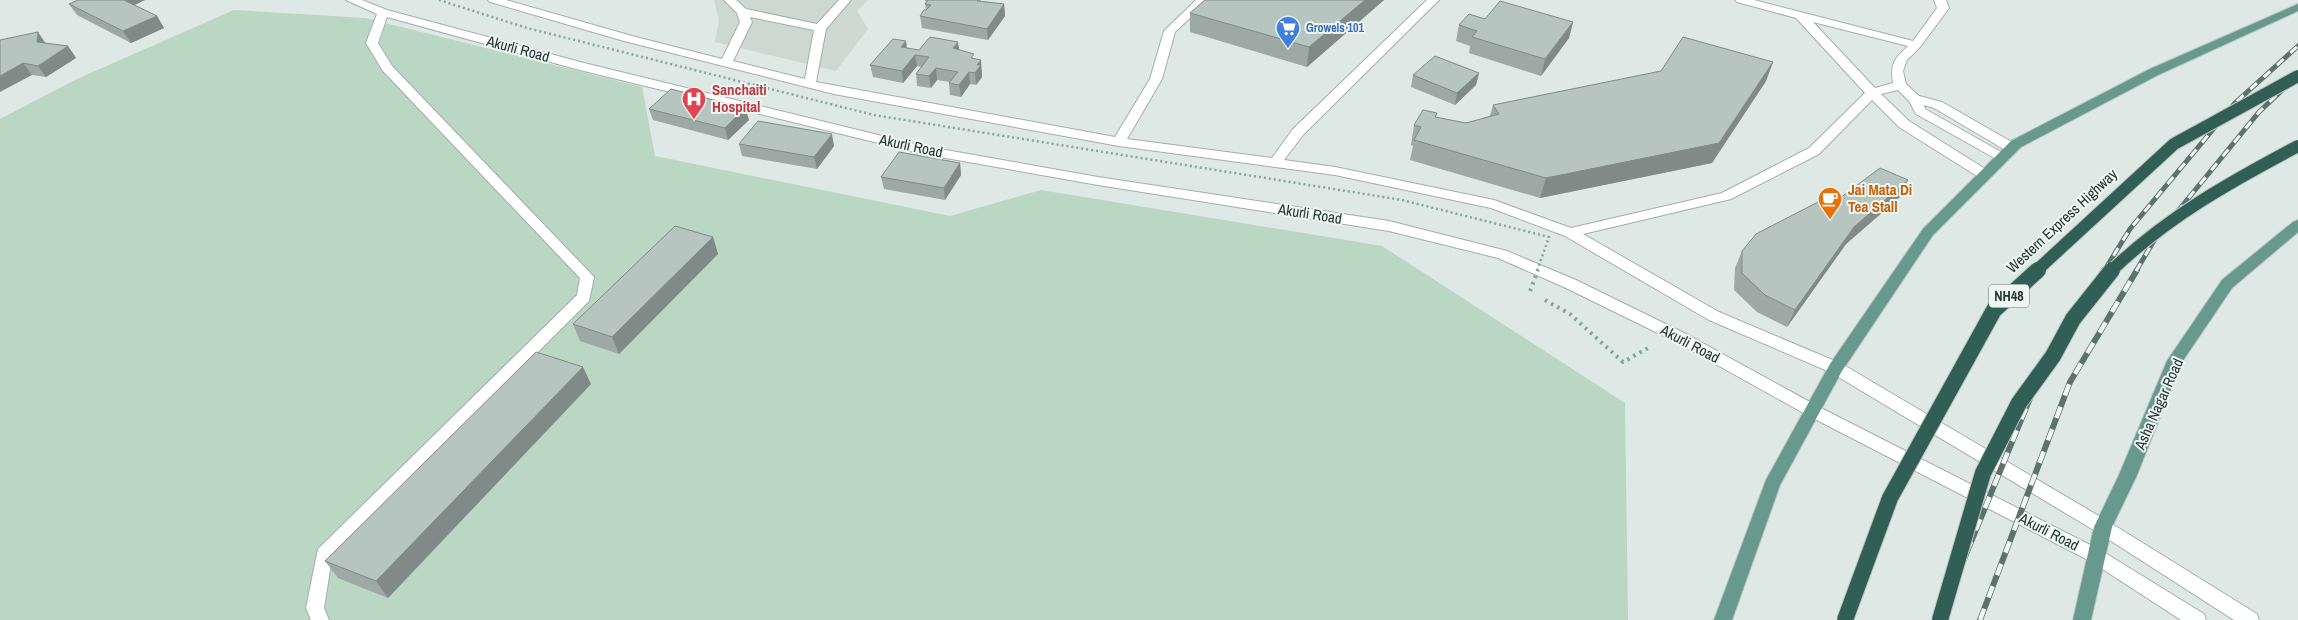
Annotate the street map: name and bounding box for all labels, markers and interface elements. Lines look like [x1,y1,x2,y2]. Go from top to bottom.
supermarket icon: Growels 101 [1275,15,1301,49]
place label: Growels 101 [1306,20,1365,36]
street label: Akurli Road [483,30,552,67]
place label: Sanchaiti Hospital [712,79,767,117]
hospital icon: Sanchaiti Hospital [681,86,707,120]
street label: Akurli Road [877,128,945,162]
street label: Western Express Highway [2002,163,2122,278]
place label: Jai Mata Di Tea Stall [1848,179,1912,217]
cafe icon: Jai Mata Di Tea Stall [1817,186,1843,220]
street label: Akurli Road [1276,198,1343,229]
road number: NH48 [1989,284,2029,308]
street label: Akurli Road [1656,319,1724,368]
street label: Asha Nagar Road [2129,355,2188,454]
street label: Akurli Road [2015,507,2083,555]

